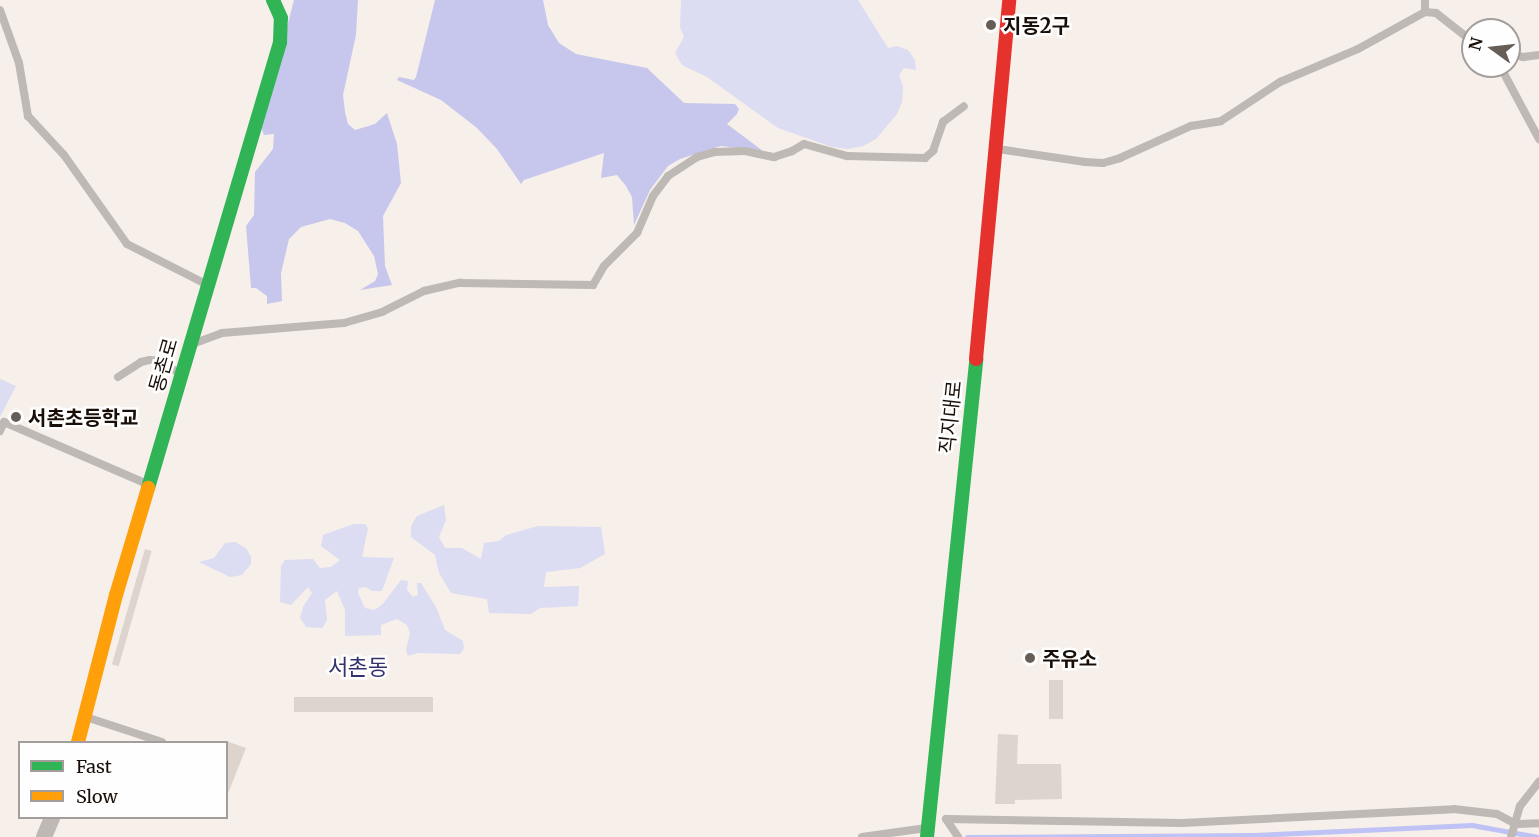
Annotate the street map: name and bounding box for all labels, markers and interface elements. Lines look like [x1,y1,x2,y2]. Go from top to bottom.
place label: 지동2구 [1003,13,1070,37]
marker: 지동2구 [984,18,998,32]
north arrow [1461,18,1521,78]
text: N [1464,35,1487,53]
street label: 동촌로 [144,335,182,395]
street label: 직지대로 [934,379,966,455]
place label: 서촌초등학교 [28,405,138,429]
marker: 서촌초등학교 [9,410,23,424]
place label: 주유소 [1042,646,1097,670]
marker: 주유소 [1023,651,1037,665]
district label: 서촌동 [328,655,388,681]
legend [18,741,228,819]
text: Fast [76,755,112,778]
text: Slow [76,785,118,808]

